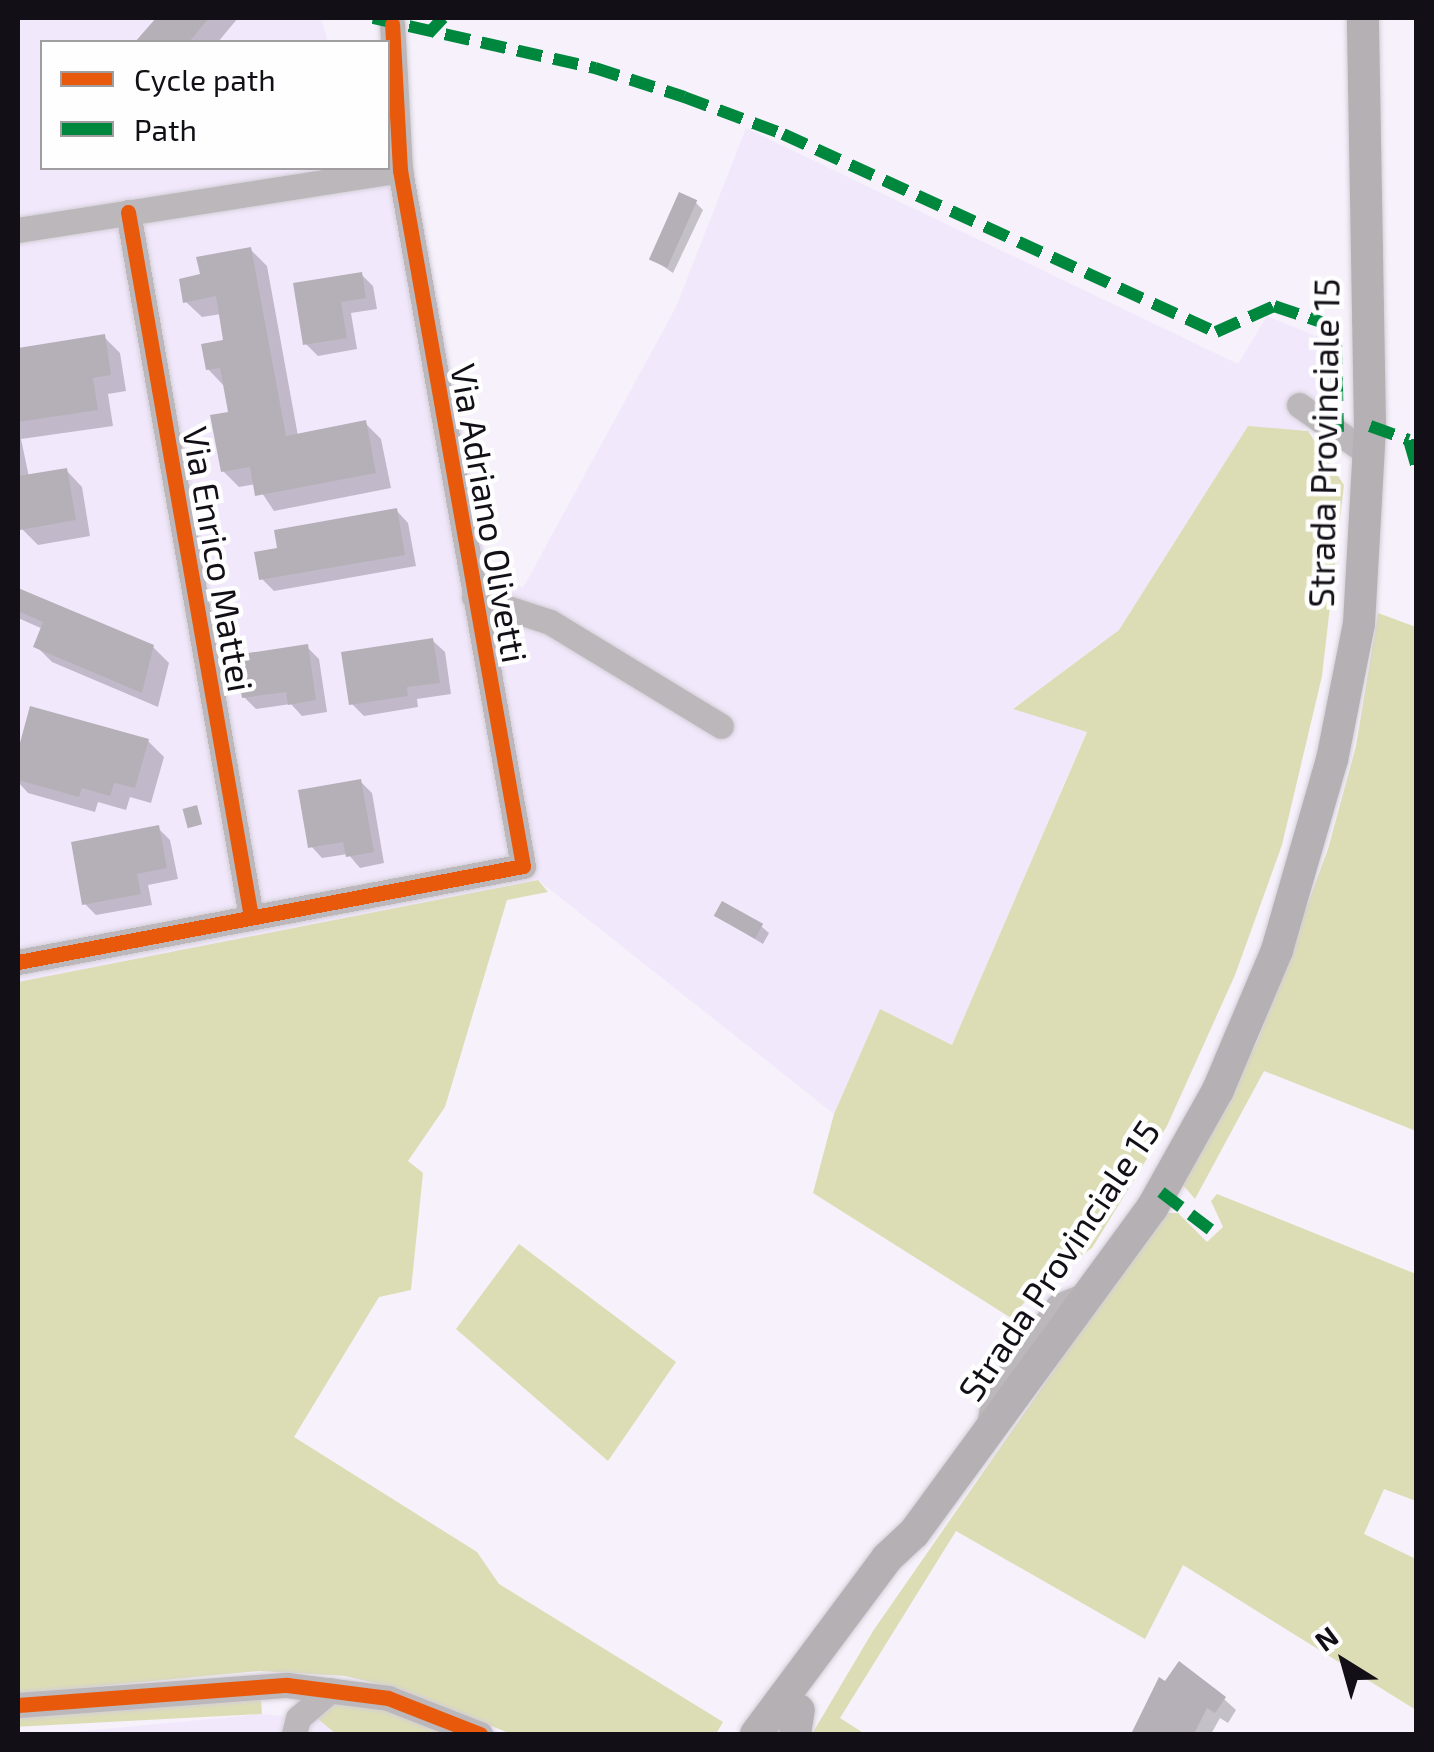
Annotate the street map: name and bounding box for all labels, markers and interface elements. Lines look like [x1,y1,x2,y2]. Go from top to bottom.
legend [40,40,390,170]
text: Cycle path [134,61,276,97]
text: Path [134,111,197,147]
street label: Strada Provinciale 15 [1299,278,1347,608]
street label: Via Adriano Olivetti [443,360,537,666]
street label: Via Enrico Mattei [175,423,263,695]
street label: Strada Provinciale 15 [949,1112,1167,1408]
north arrow [1294,1612,1394,1712]
text: N [1308,1618,1344,1658]

